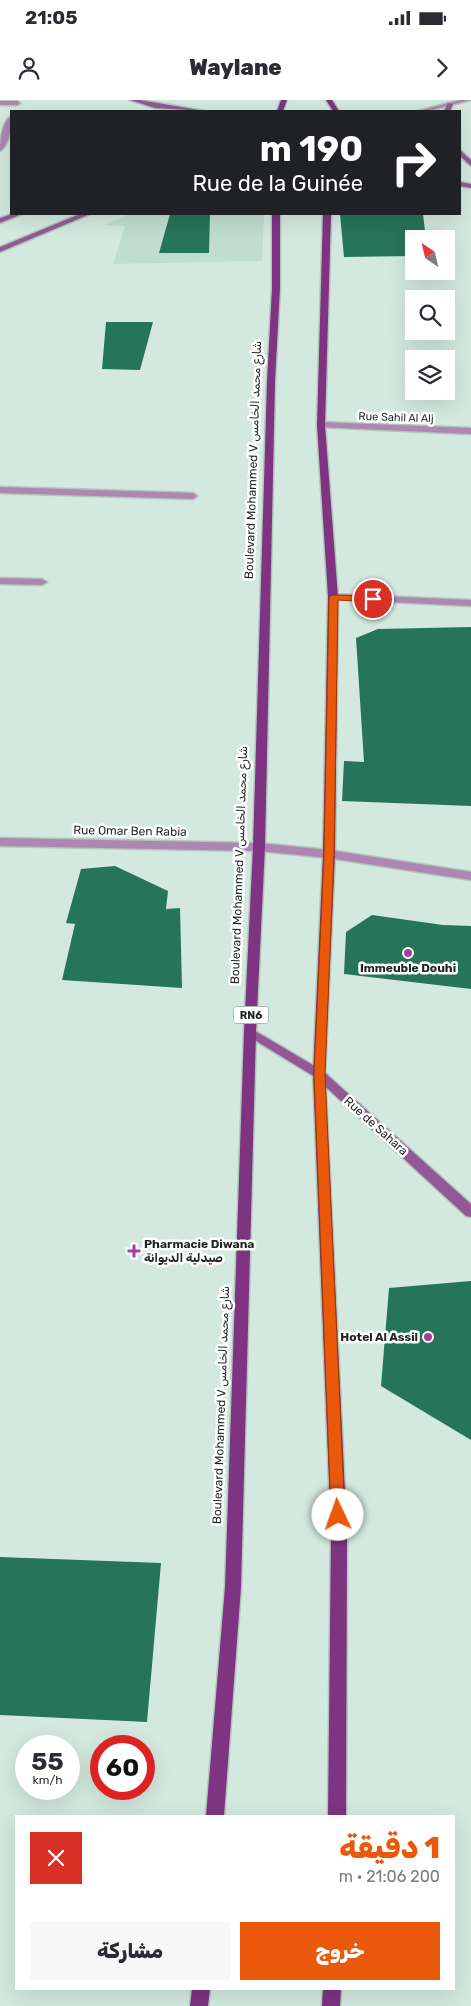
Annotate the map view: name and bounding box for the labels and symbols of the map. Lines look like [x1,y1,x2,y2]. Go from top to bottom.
north arrow [405,230,455,280]
street label: Boulevard Mohammed V شارع محمد الخامس [242,341,266,579]
street label: Rue Sahil Al Alj [358,410,434,425]
pin [352,578,394,620]
street label: Boulevard Mohammed V شارع محمد الخامس [228,746,252,984]
street label: Rue Omar Ben Rabia [73,823,187,839]
marker: Immeuble Douhi [402,947,414,959]
place label: Immeuble Douhi [360,961,456,975]
road number: RN6 [234,1006,268,1024]
street label: Rue de Sahara [341,1094,411,1158]
place label: Pharmacie Diwana صيدلية الديوانة [144,1237,254,1265]
marker: Pharmacie Diwana صيدلية الديوانة [128,1245,140,1257]
street label: Boulevard Mohammed V شارع محمد الخامس [210,1286,234,1524]
place label: Hotel Al Assil [340,1330,418,1344]
marker: Hotel Al Assil [422,1331,434,1343]
position arrow [311,1488,363,1540]
speed limit sign: 60 [90,1735,155,1800]

